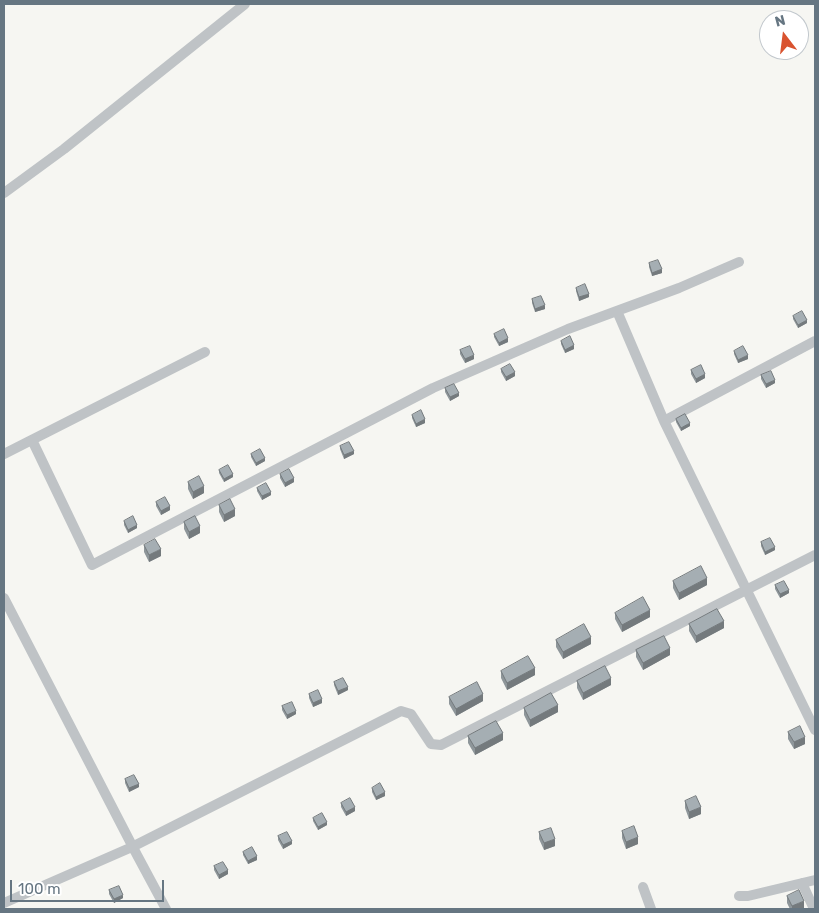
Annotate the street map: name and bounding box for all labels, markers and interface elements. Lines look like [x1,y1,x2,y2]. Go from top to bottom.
north arrow [759,10,809,60]
text: N [773,11,787,31]
scale bar [12,870,166,902]
text: 100 m [18,880,60,898]

